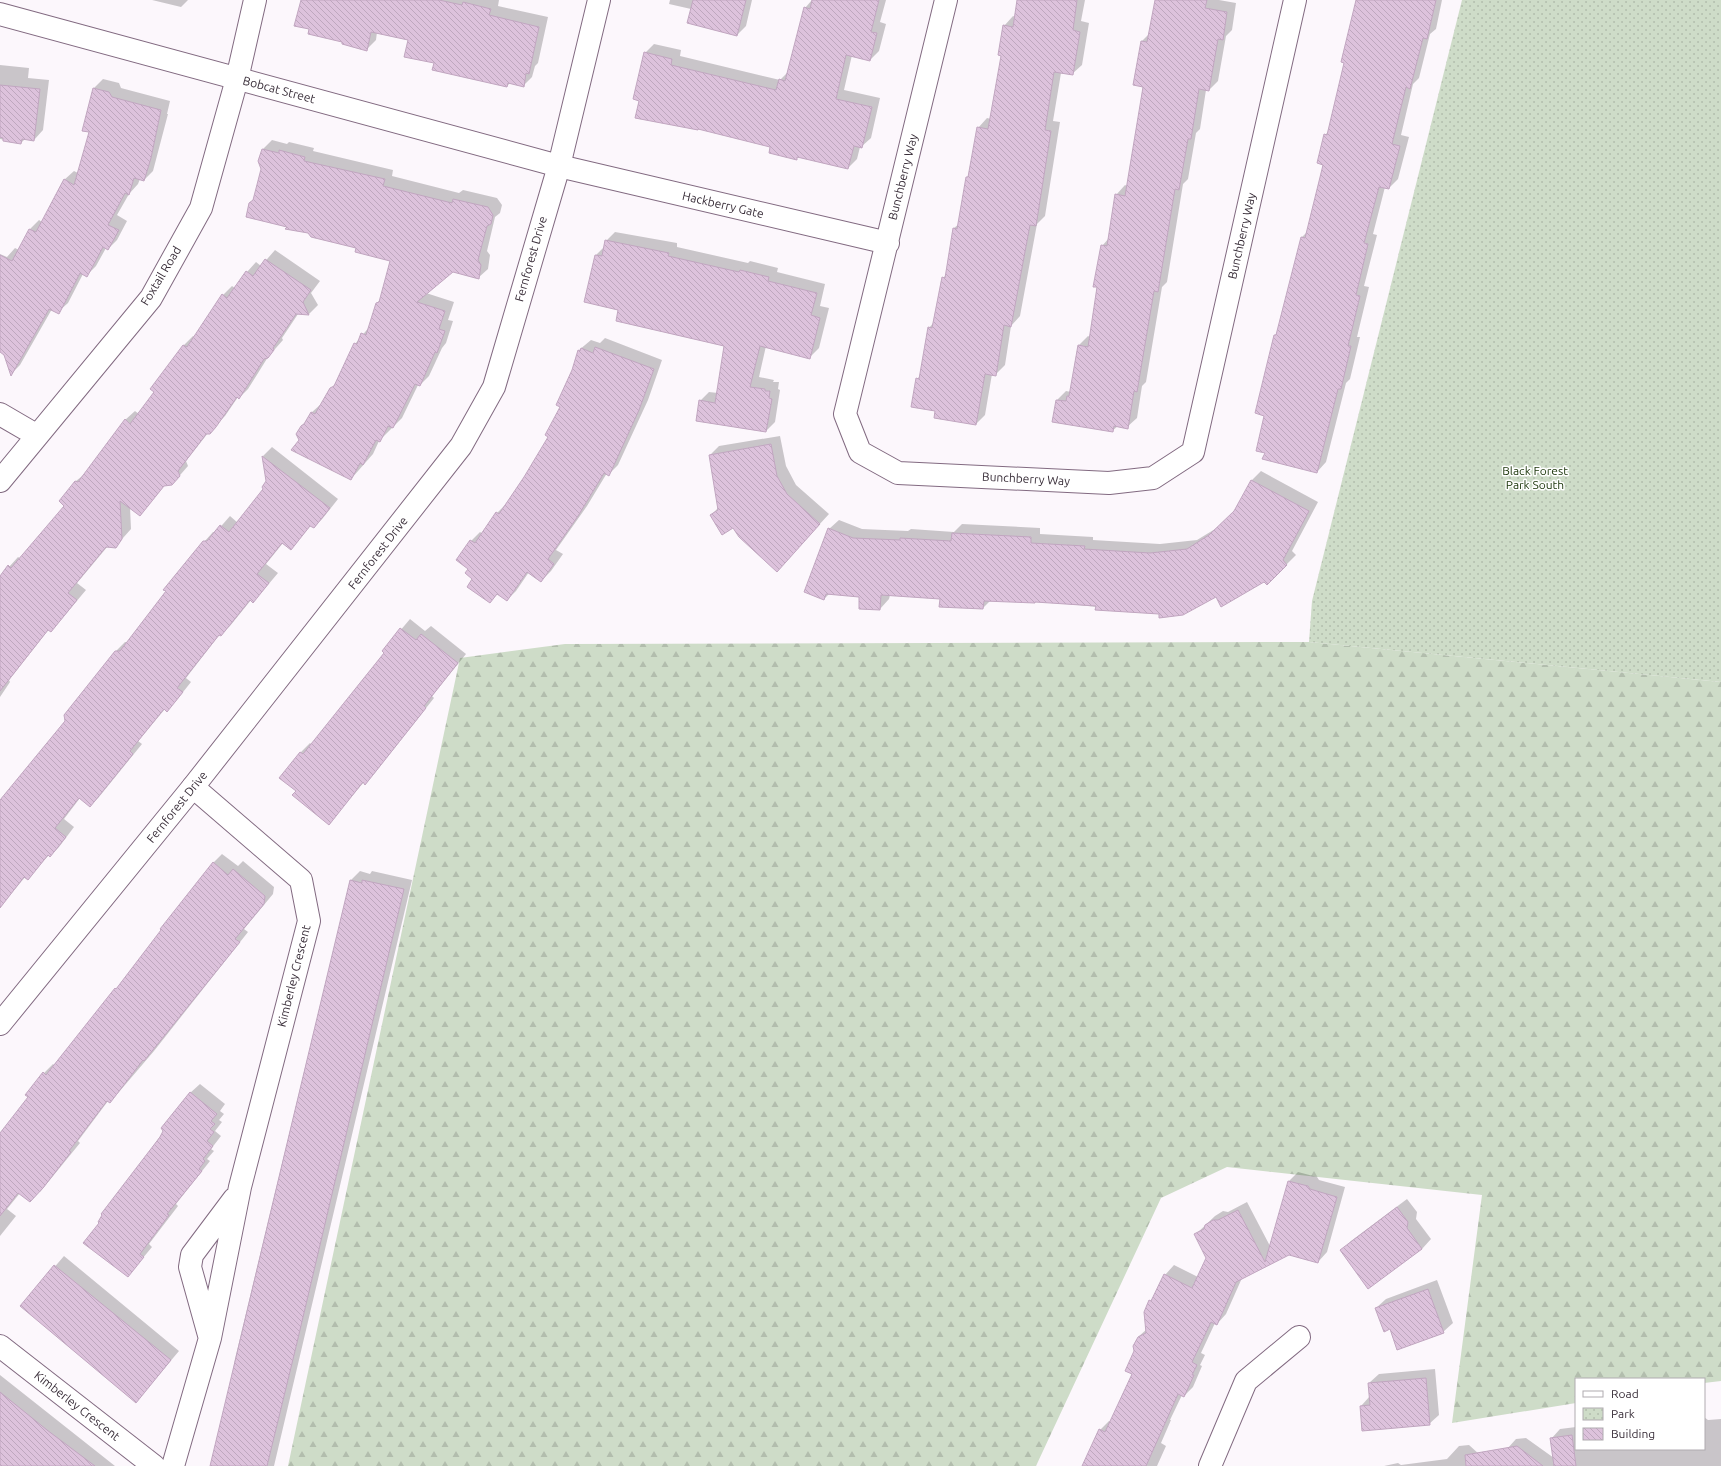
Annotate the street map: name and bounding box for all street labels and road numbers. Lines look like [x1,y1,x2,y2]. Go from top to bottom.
street label: Bobcat Street [242,74,317,105]
street label: Bunchberry Way [886,132,920,221]
street label: Hackberry Gate [681,189,765,220]
street label: Bunchberry Way [1225,191,1258,280]
street label: Fernforest Drive [512,215,549,303]
street label: Foxtail Road [138,244,183,308]
street label: Bunchberry Way [982,470,1071,487]
street label: Fernforest Drive [345,514,410,591]
street label: Fernforest Drive [144,768,209,845]
street label: Kimberley Crescent [275,923,313,1028]
street label: Kimberley Crescent [32,1368,123,1443]

